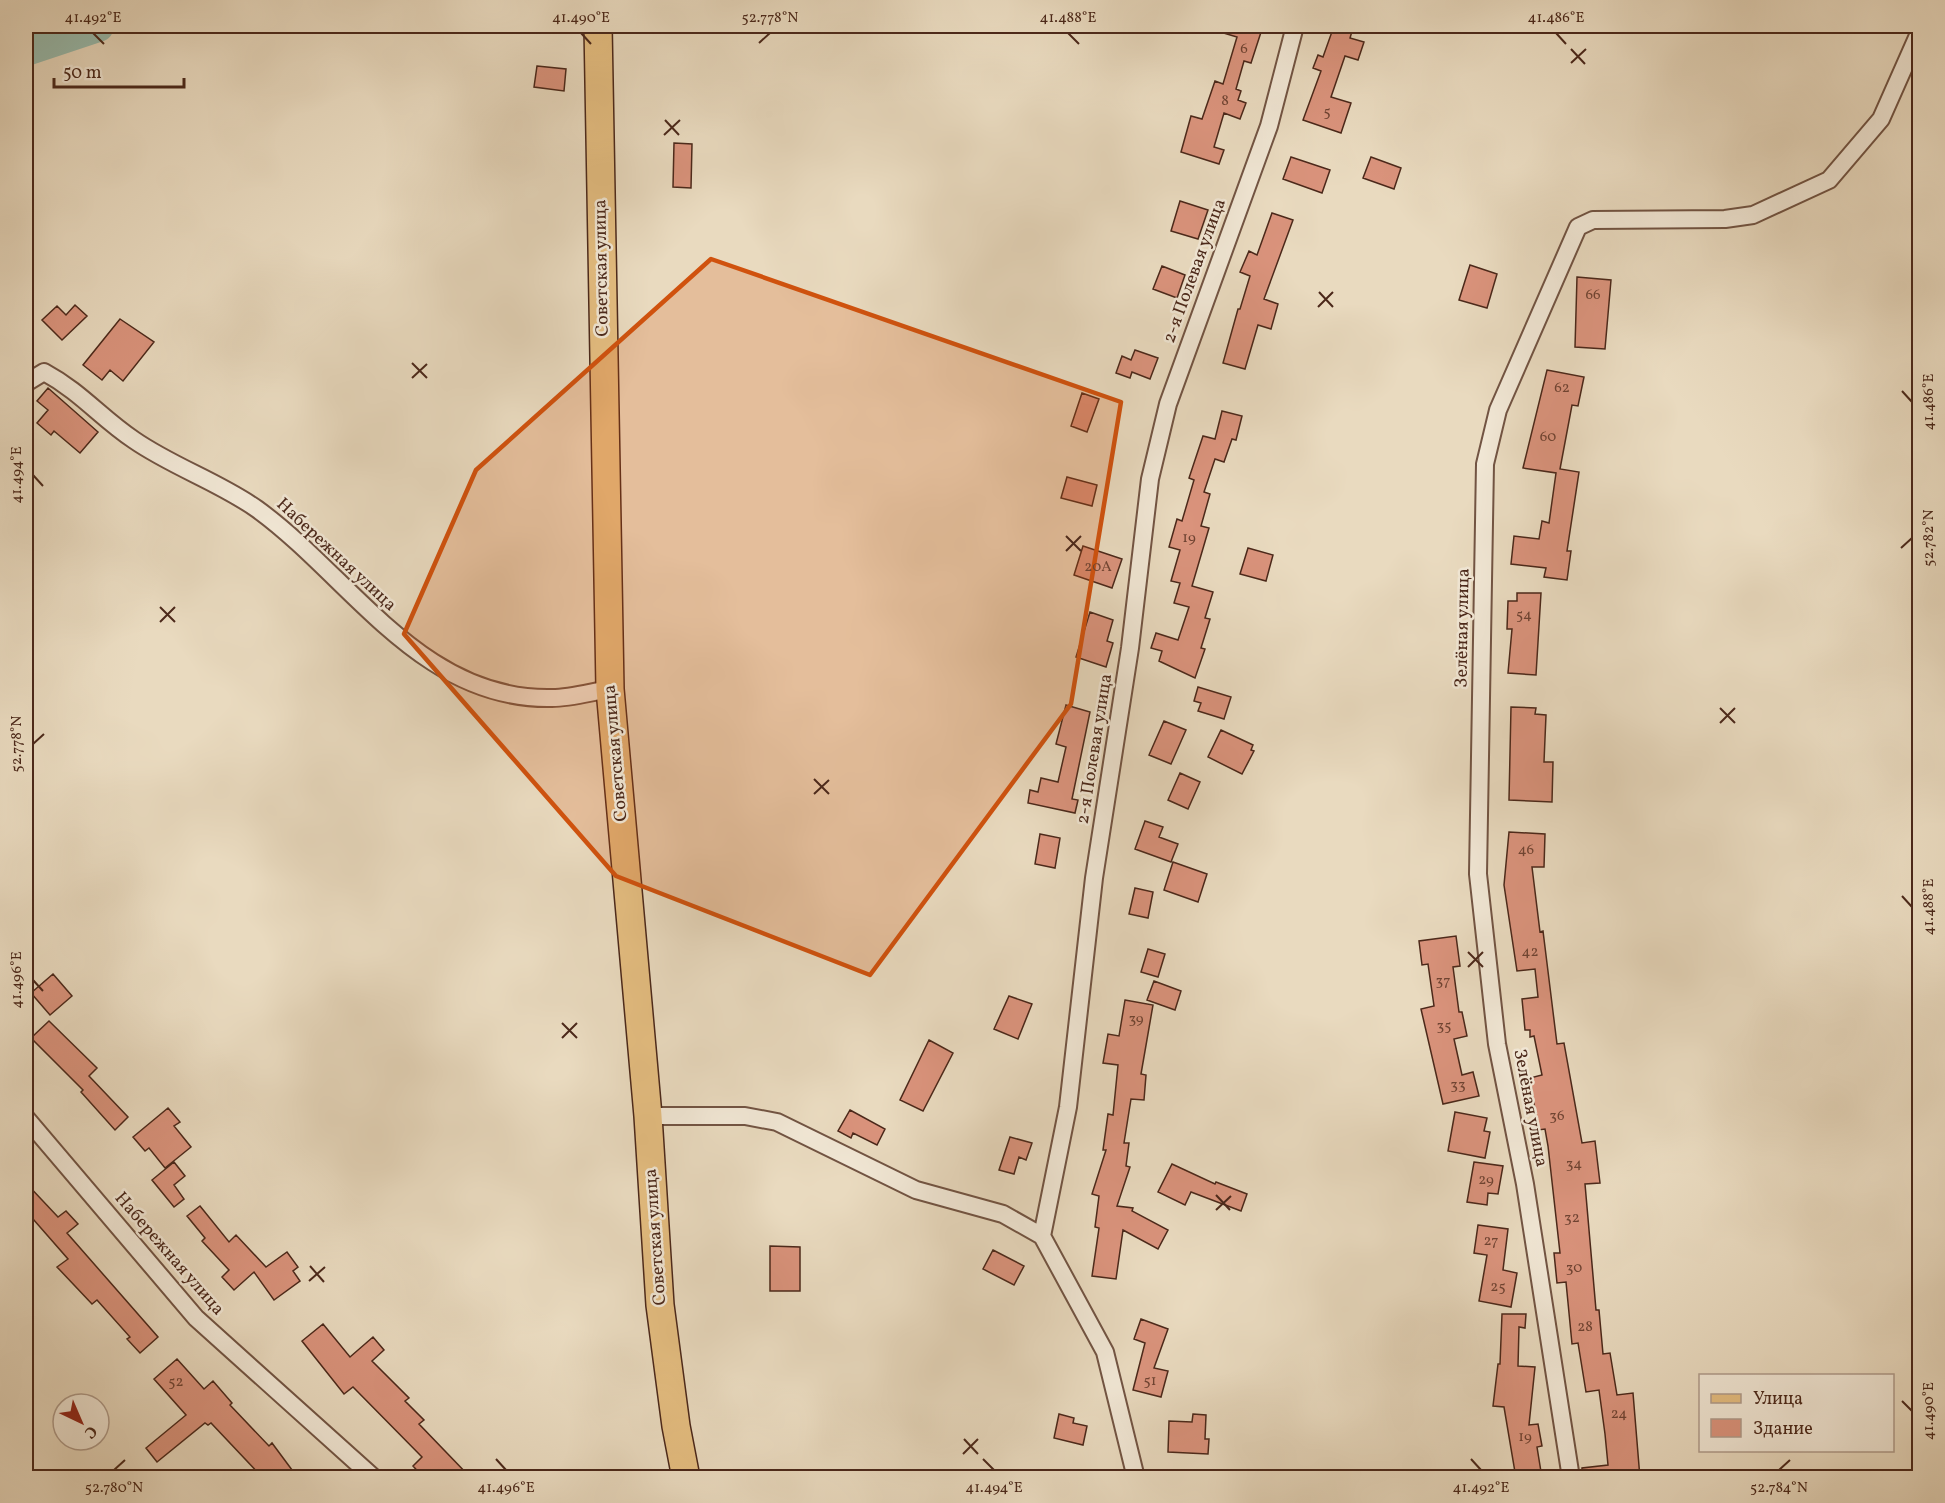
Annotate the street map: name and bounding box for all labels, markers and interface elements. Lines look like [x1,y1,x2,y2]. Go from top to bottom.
text: 41.492°E [65,8,122,29]
text: 41.490°E [552,8,610,29]
text: 52.778°N [742,8,798,29]
text: 41.488°E [1040,8,1096,29]
text: 41.486°E [1528,8,1584,29]
house number: 6 [1240,39,1248,60]
scale bar [54,51,184,89]
text: 50 m [63,61,102,86]
house number: 8 [1221,91,1229,112]
house number: 5 [1323,102,1331,123]
street label: 2-я Полевая улица [1157,195,1233,347]
street label: Советская улица [588,199,616,337]
house number: 66 [1585,285,1601,306]
text: 41.486°E [1919,374,1940,430]
house number: 62 [1554,378,1570,399]
house number: 60 [1540,427,1556,448]
text: 41.494°E [7,446,28,504]
street label: Набережная улица [270,493,402,617]
text: 52.782°N [1919,509,1940,567]
house number: 19 [1182,528,1196,549]
house number: 20А [1084,557,1112,578]
street label: Зелёная улица [1449,568,1477,688]
house number: 54 [1516,605,1532,626]
street label: 2-я Полевая улица [1071,672,1119,826]
street label: Советская улица [598,684,634,822]
text: 52.778°N [7,716,28,772]
house number: 46 [1518,840,1534,861]
text: 41.488°E [1919,879,1940,935]
house number: 42 [1521,942,1539,963]
text: 41.496°E [7,951,28,1009]
house number: 37 [1436,971,1450,992]
house number: 39 [1128,1009,1144,1030]
house number: 35 [1437,1016,1451,1037]
street label: Зелёная улица [1506,1047,1554,1169]
house number: 33 [1450,1075,1466,1096]
house number: 36 [1549,1106,1565,1127]
house number: 34 [1566,1154,1582,1175]
street label: Советская улица [639,1168,673,1306]
house number: 29 [1478,1170,1494,1191]
street label: Набережная улица [108,1187,230,1321]
house number: 32 [1564,1208,1580,1229]
house number: 27 [1484,1231,1498,1252]
house number: 30 [1566,1258,1582,1279]
house number: 25 [1490,1277,1506,1298]
house number: 28 [1577,1317,1593,1338]
house number: 51 [1143,1371,1157,1392]
house number: 52 [168,1372,184,1393]
legend [1699,1374,1894,1452]
text: 41.490°E [1919,1382,1940,1440]
text: Улица [1753,1387,1803,1412]
north arrow [51,1392,111,1452]
house number: 24 [1611,1404,1627,1425]
text: Здание [1753,1417,1813,1442]
text: С [79,1420,101,1443]
house number: 19 [1518,1427,1532,1448]
text: 52.780°N [85,1478,143,1499]
text: 41.496°E [477,1478,535,1499]
text: 41.494°E [965,1478,1023,1499]
text: 41.492°E [1453,1478,1510,1499]
text: 52.784°N [1750,1478,1808,1499]

